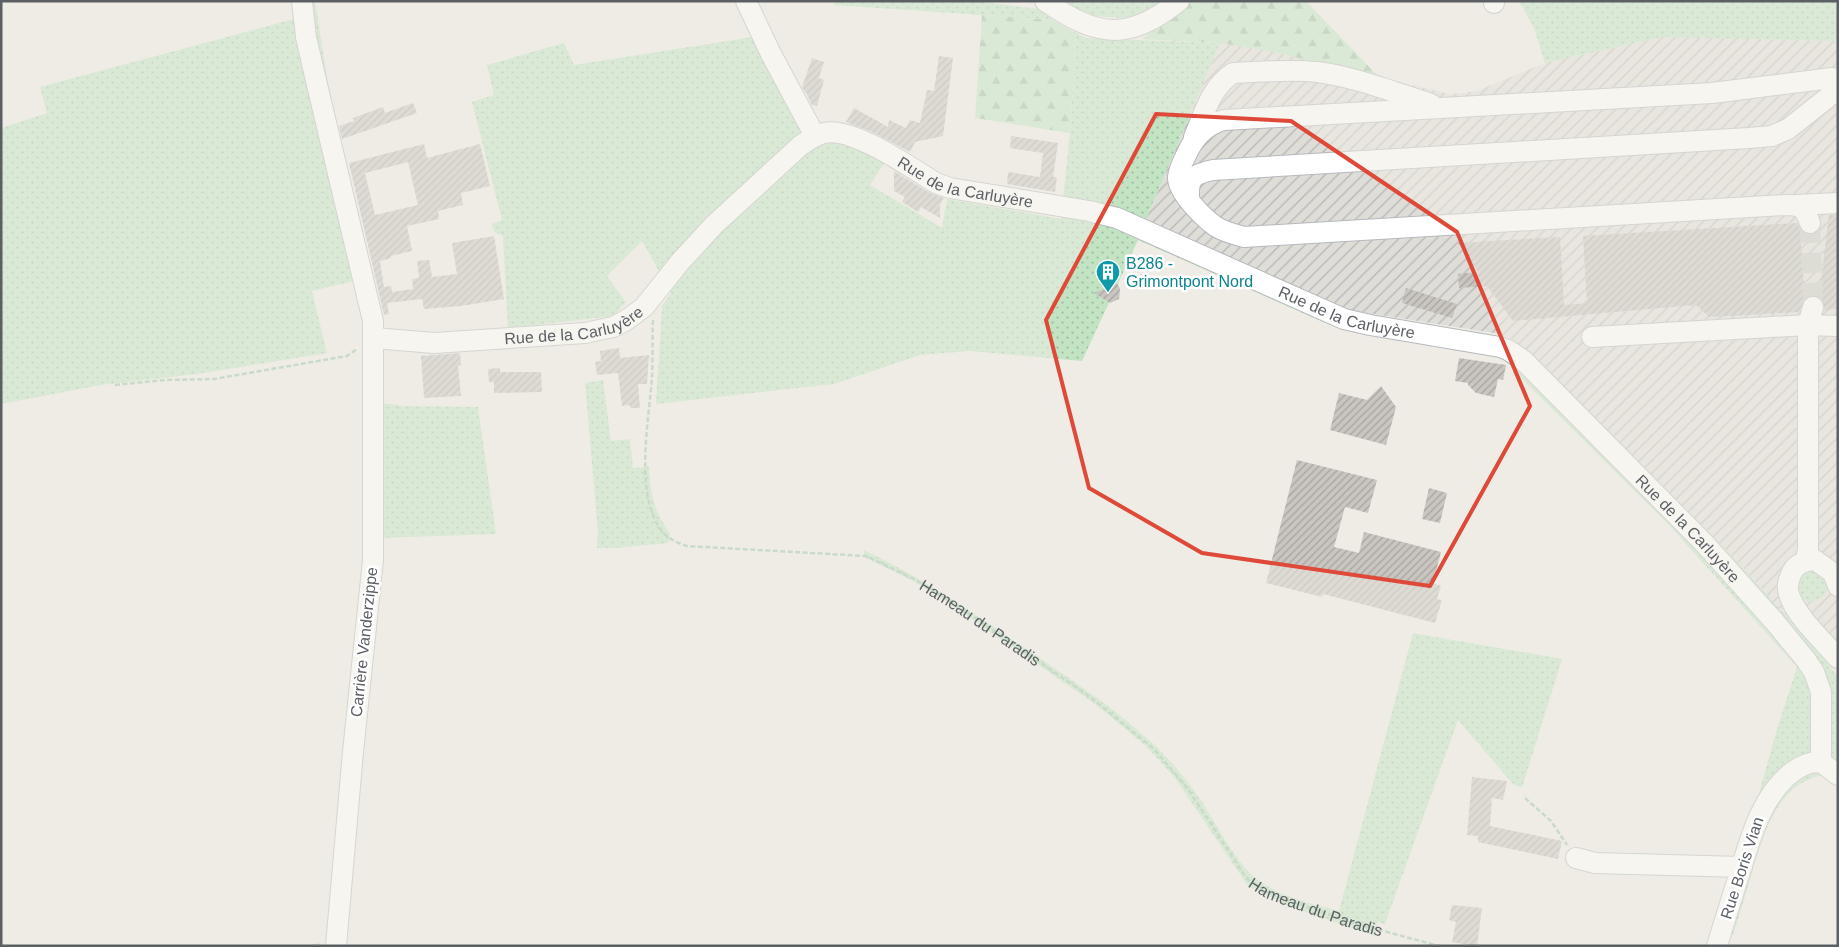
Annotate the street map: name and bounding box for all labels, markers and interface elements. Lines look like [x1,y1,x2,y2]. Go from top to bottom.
street label: Rue de la Carluyère [895,153,1035,210]
place label: B286 - Grimontpont Nord [1126,255,1253,290]
building icon: B286 - Grimontpont Nord [1095,259,1121,293]
street label: Rue de la Carluyère [1276,283,1416,341]
street label: Rue de la Carluyère [504,302,646,347]
street label: Rue de la Carluyère [1633,471,1743,586]
street label: Carrière Vanderzippe [348,566,380,718]
street label: Hameau du Paradis [917,576,1044,669]
street label: Rue Boris Vian [1717,815,1767,921]
street label: Hameau du Paradis [1246,874,1384,939]

